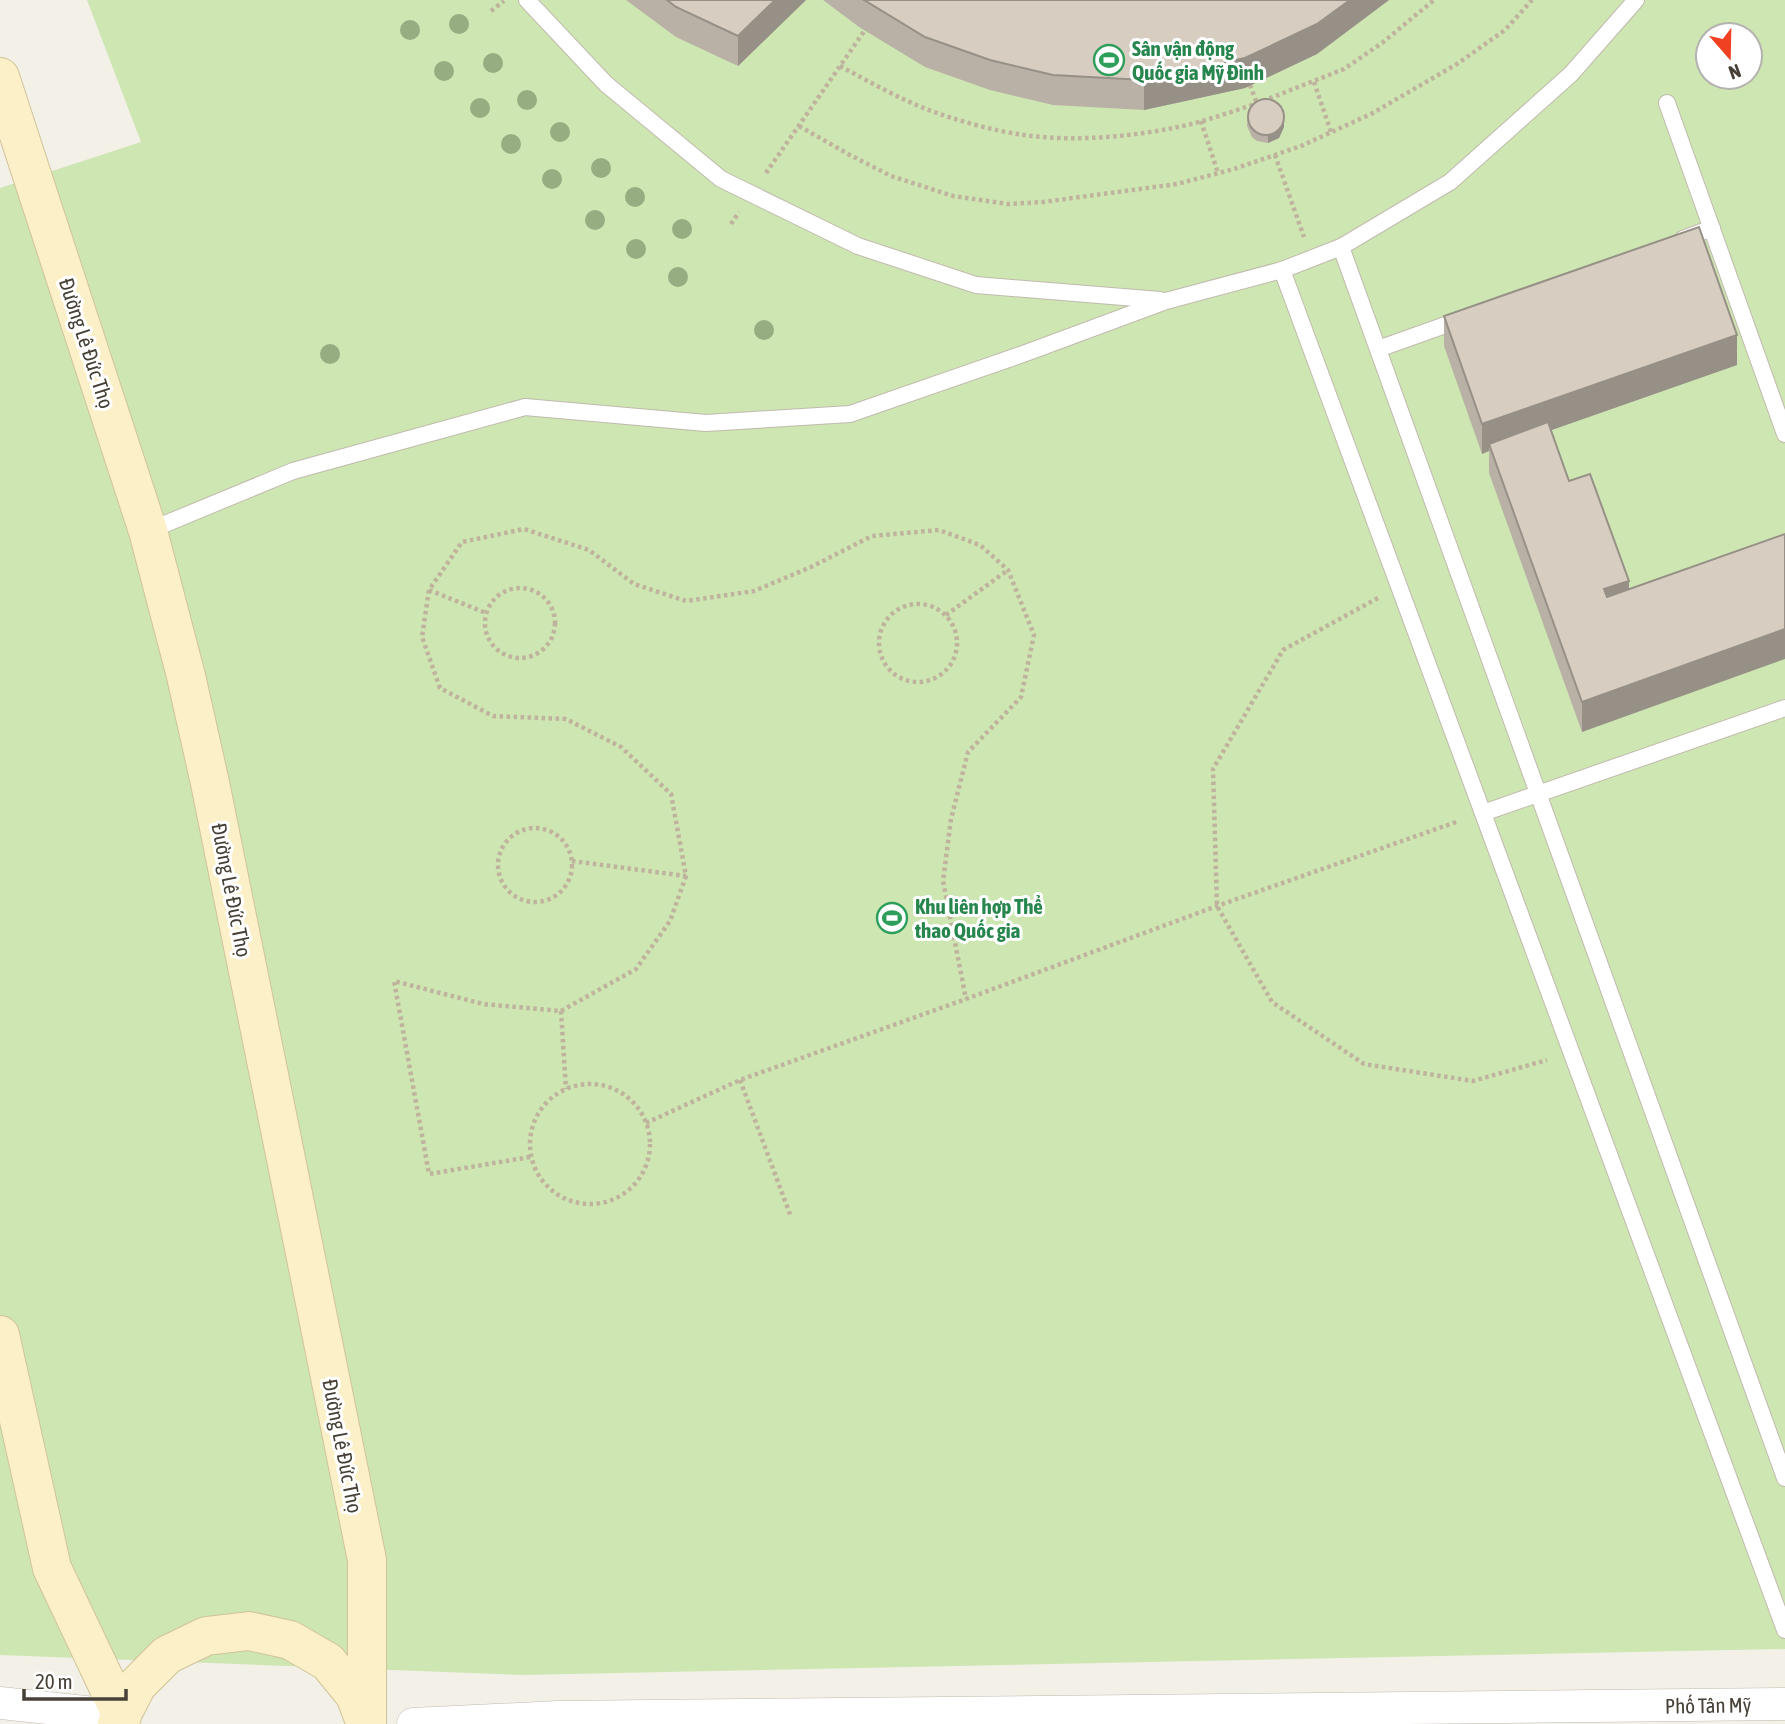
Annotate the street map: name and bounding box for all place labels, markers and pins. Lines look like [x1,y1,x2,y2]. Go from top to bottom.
place label: Sân vận động Quốc gia Mỹ Đình [1132,36,1264,84]
sports icon: Sân vận động Quốc gia Mỹ Đình [1092,43,1126,77]
place label: Khu liên hợp Thể thao Quốc gia [914,894,1043,942]
sports icon: Khu liên hợp Thể thao Quốc gia [875,901,909,935]

